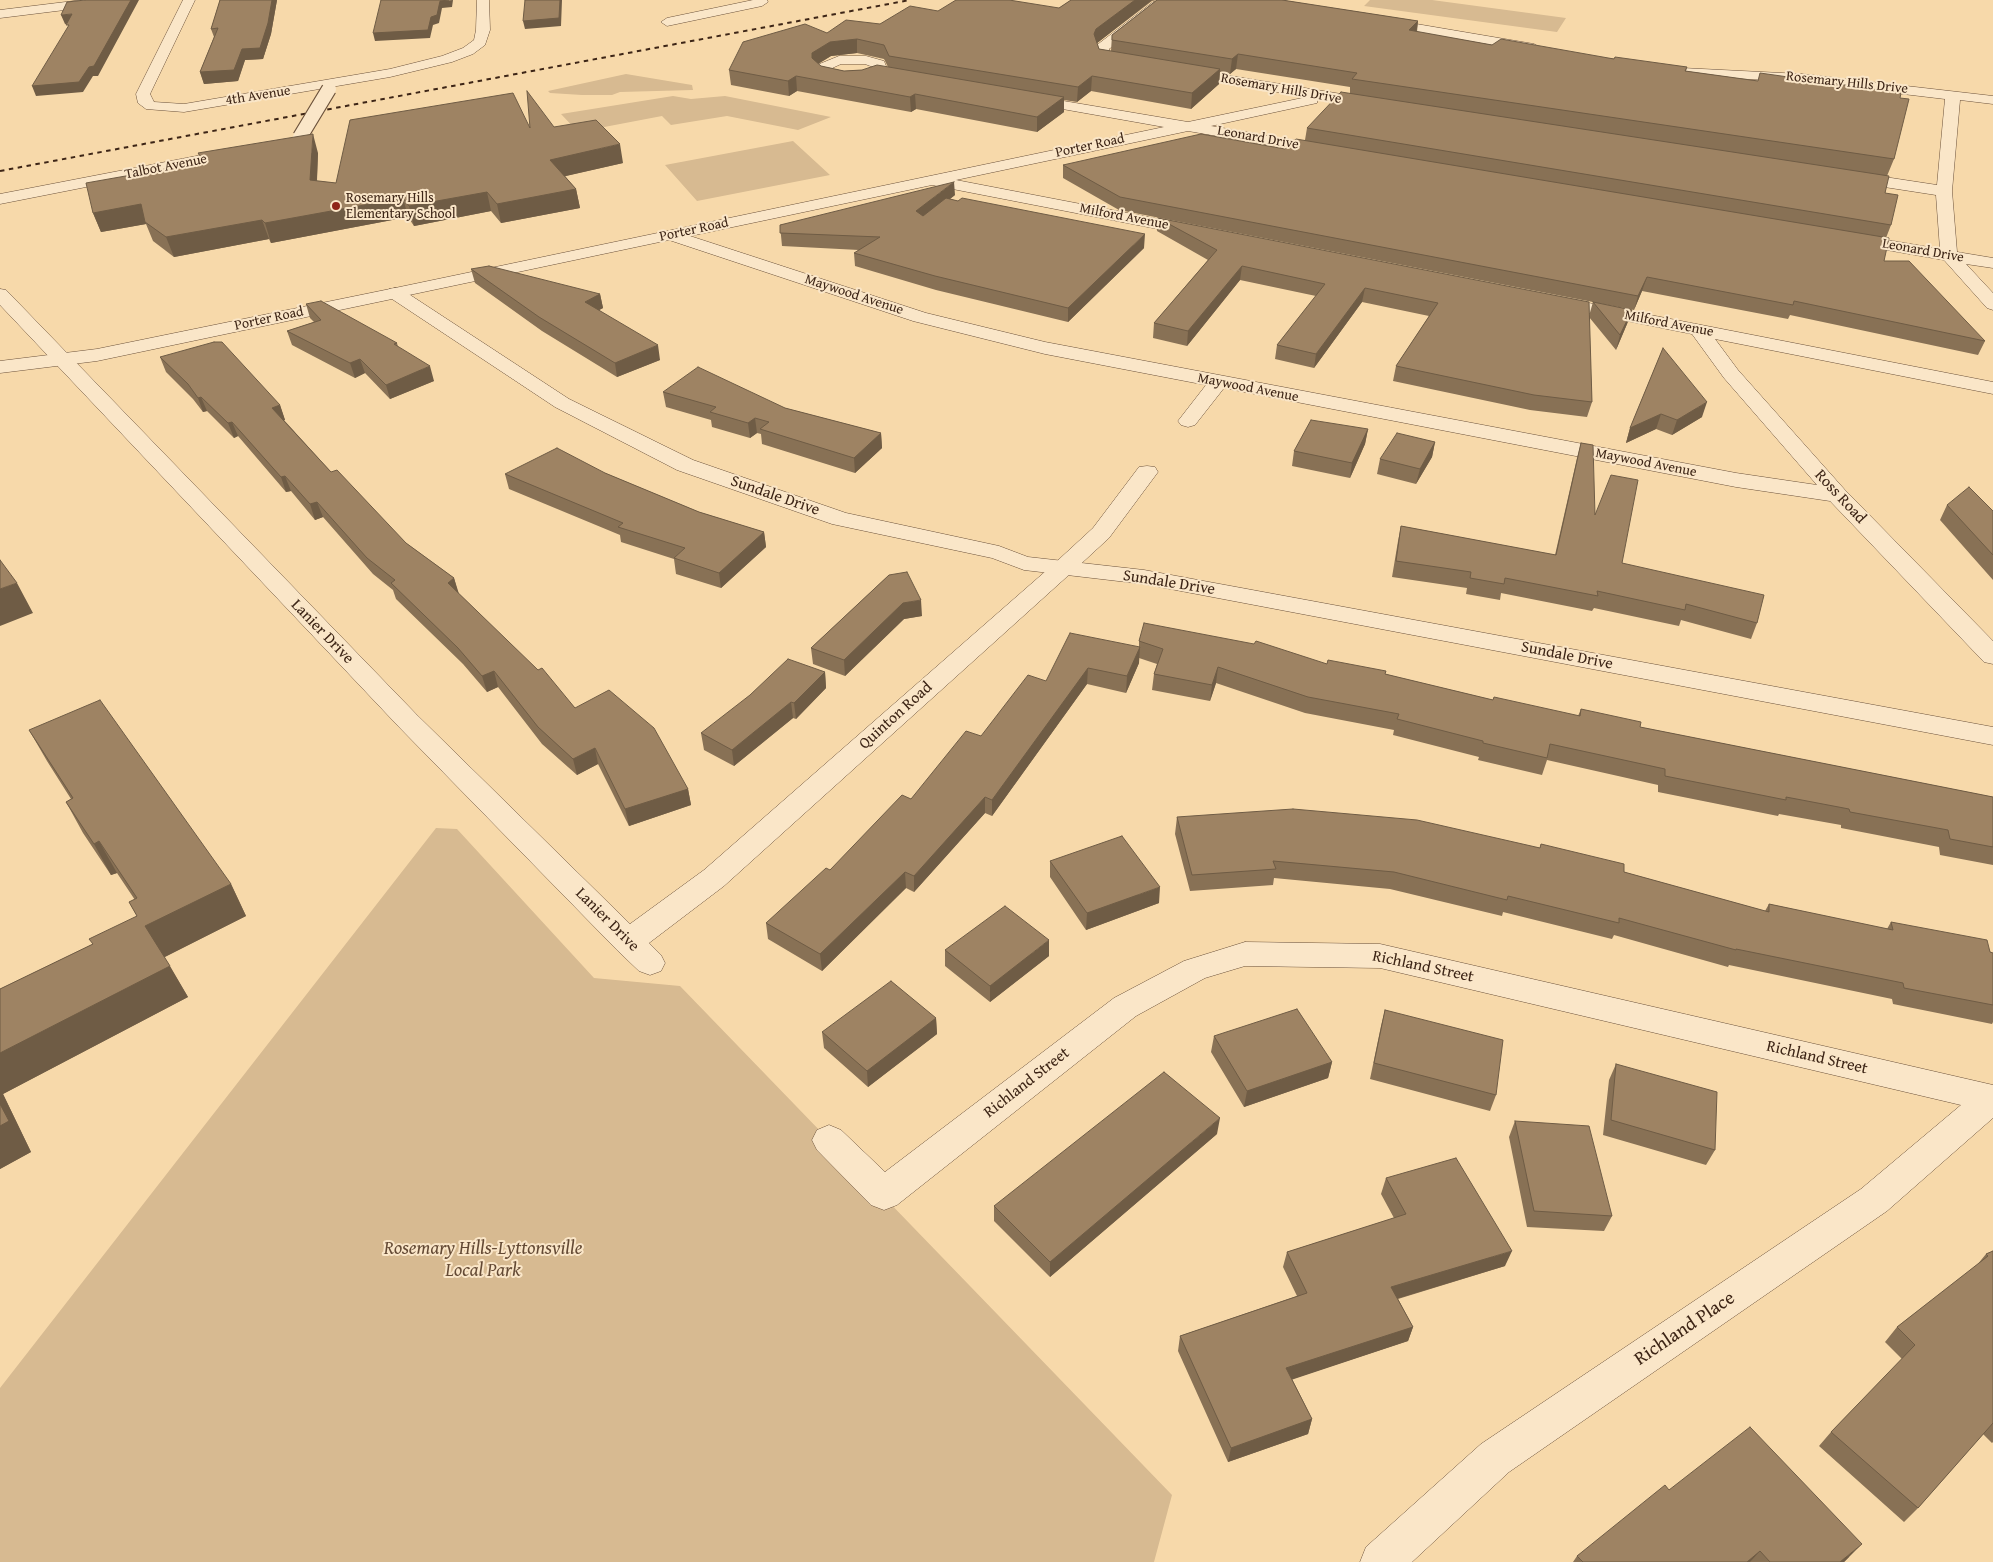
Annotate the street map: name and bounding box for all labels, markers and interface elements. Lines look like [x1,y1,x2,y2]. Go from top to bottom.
street label: Rosemary Hills Drive [1785,68,1909,98]
street label: Rosemary Hills Drive [1219,70,1343,108]
street label: 4th Avenue [224,83,292,109]
street label: Leonard Drive [1216,123,1300,153]
street label: Porter Road [1054,130,1126,162]
street label: Talbot Avenue [124,151,208,183]
place label: Rosemary Hills Elementary School [346,190,456,222]
marker: Rosemary Hills Elementary School [330,200,342,212]
street label: Milford Avenue [1078,200,1170,234]
street label: Porter Road [658,214,730,246]
street label: Leonard Drive [1881,236,1965,266]
street label: Maywood Avenue [803,271,905,319]
street label: Porter Road [233,303,305,335]
street label: Milford Avenue [1623,307,1715,341]
street label: Maywood Avenue [1196,370,1300,406]
street label: Maywood Avenue [1594,445,1698,481]
street label: Ross Road [1810,466,1870,528]
street label: Sundale Drive [728,472,822,520]
street label: Sundale Drive [1122,566,1216,600]
street label: Lanier Drive [286,596,358,668]
street label: Sundale Drive [1520,638,1614,674]
street label: Quinton Road [856,678,936,754]
street label: Lanier Drive [571,884,643,956]
street label: Richland Street [1371,947,1475,987]
street label: Richland Street [1765,1037,1869,1079]
street label: Richland Street [980,1044,1074,1122]
park label: Rosemary Hills-Lyttonsville Local Park [384,1238,582,1282]
street label: Richland Place [1630,1287,1740,1371]

